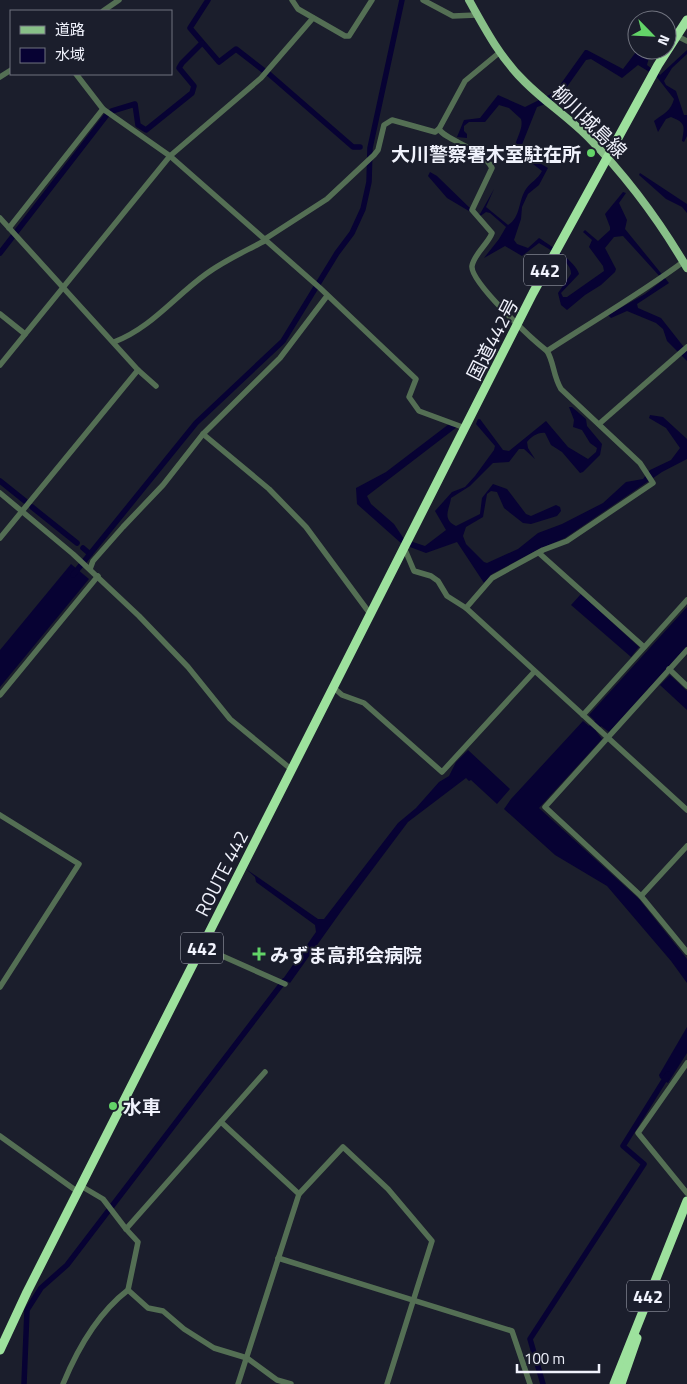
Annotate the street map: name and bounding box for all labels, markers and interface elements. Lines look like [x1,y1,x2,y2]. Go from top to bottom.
legend [10,10,172,75]
north arrow [627,10,677,60]
text: 道路 [55,18,85,41]
text: N [653,32,676,49]
text: 水域 [55,43,85,66]
street label: 柳川城島線 [546,78,634,164]
place label: 大川警察署木室駐在所 [391,139,581,168]
marker: 大川警察署木室駐在所 [585,147,597,159]
road number: 442 [524,254,566,286]
street label: 国道442号 [459,293,525,385]
street label: ROUTE 442 [187,825,255,921]
road number: 442 [181,932,223,964]
place label: みずま高邦会病院 [270,940,422,969]
marker: みずま高邦会病院 [252,947,266,961]
place label: 水車 [123,1092,161,1121]
marker: 水車 [107,1100,119,1112]
road number: 442 [627,1280,669,1312]
scale bar [517,1342,600,1374]
text: 100 m [524,1347,565,1370]

